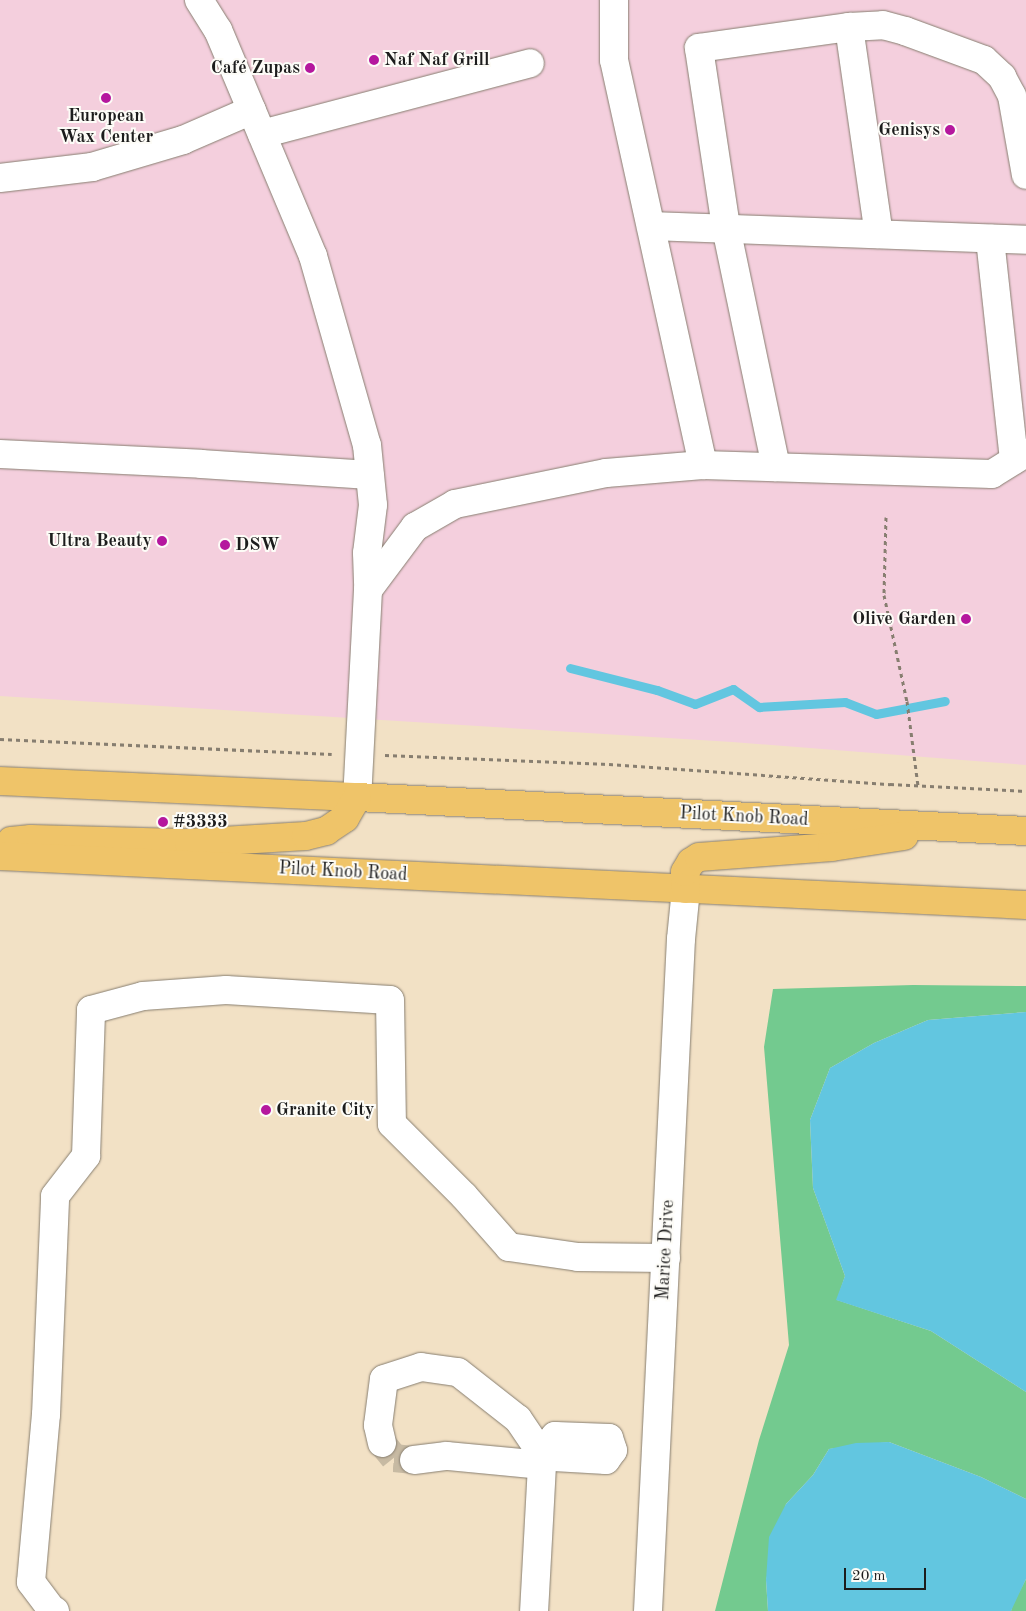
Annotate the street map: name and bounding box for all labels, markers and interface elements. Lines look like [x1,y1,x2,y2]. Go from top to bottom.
place label: Naf Naf Grill [384,49,490,71]
marker: Naf Naf Grill [368,54,380,66]
place label: Café Zupas [211,57,300,79]
marker: Café Zupas [304,62,316,74]
marker: European Wax Center [100,92,112,104]
place label: European Wax Center [59,106,153,148]
place label: Genisys [878,119,940,141]
marker: Genisys [944,124,956,136]
place label: Ultra Beauty [47,530,152,552]
place label: DSW [235,534,280,556]
marker: Ultra Beauty [156,535,168,547]
marker: DSW [219,539,231,551]
place label: Olive Garden [852,608,956,630]
marker: Olive Garden [960,613,972,625]
street label: Pilot Knob Road [679,803,809,831]
place label: #3333 [173,811,228,833]
marker: #3333 [157,816,169,828]
street label: Pilot Knob Road [278,858,408,886]
place label: Granite City [276,1099,375,1121]
marker: Granite City [260,1104,272,1116]
street label: Marice Drive [653,1199,679,1301]
scale bar [846,1558,928,1590]
text: 20 m [852,1569,886,1584]

